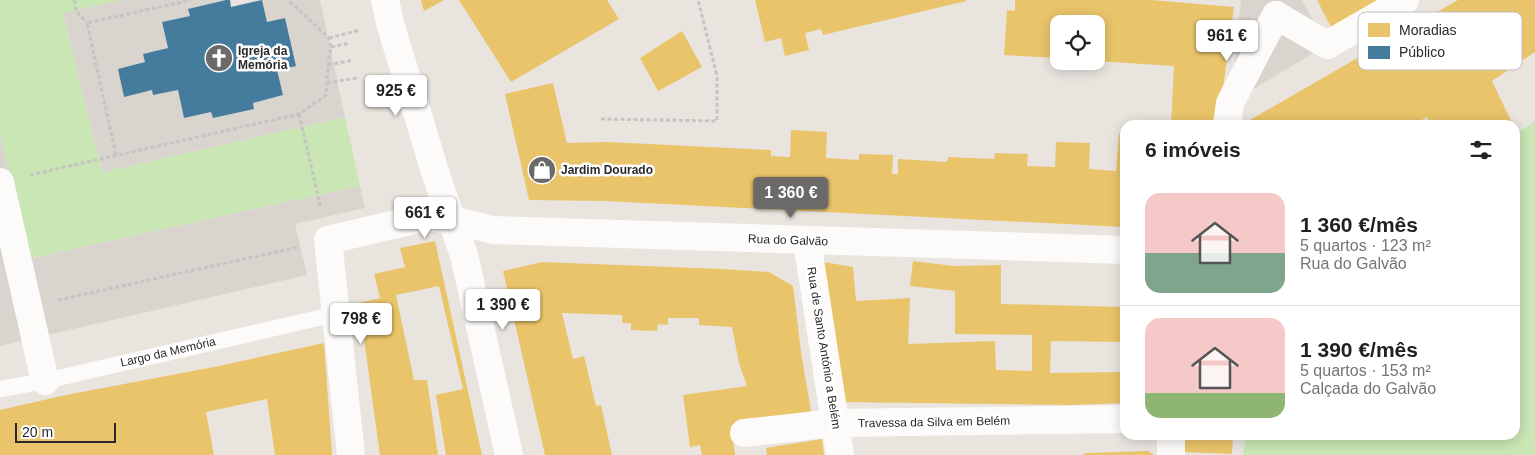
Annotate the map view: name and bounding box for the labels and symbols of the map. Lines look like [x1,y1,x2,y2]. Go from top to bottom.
legend [1358,12,1522,70]
pin: 961 € [1192,20,1262,62]
text: Moradias [1399,22,1457,38]
church icon: Igreja da Memória [204,43,234,73]
place label: Igreja da Memória [238,44,288,72]
text: Público [1399,44,1445,60]
pin: 925 € [361,74,431,117]
shop icon: Jardim Dourado [527,155,557,185]
place label: Jardim Dourado [561,163,653,177]
pin: 1 360 € [745,176,837,219]
pin: 661 € [390,196,460,239]
street label: Rua do Galvão [748,232,829,248]
street label: Rua de Santo António a Belém [804,266,844,430]
pin: 1 390 € [457,288,549,331]
pin: 798 € [326,302,396,345]
street label: Largo da Memória [119,334,217,370]
street label: Travessa da Silva em Belém [858,414,1010,430]
scale bar [15,420,116,443]

